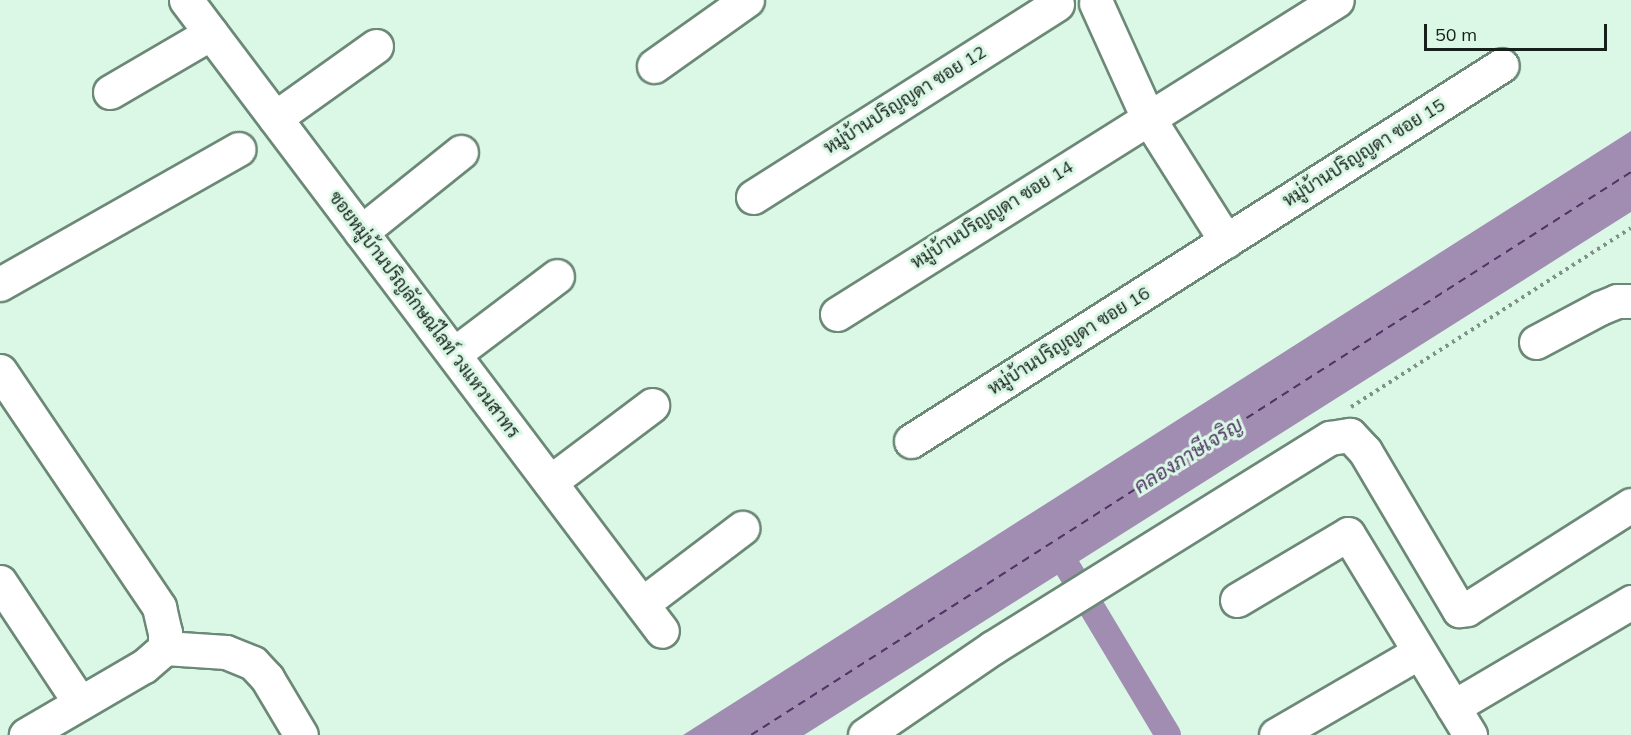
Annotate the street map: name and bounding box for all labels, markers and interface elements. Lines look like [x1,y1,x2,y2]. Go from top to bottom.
scale bar [1427,12,1610,50]
text: 50 m [1435,23,1477,46]
street label: หมู่บ้านปริญญดา ซอย 12 [820,41,990,159]
street label: หมู่บ้านปริญญดา ซอย 15 [1279,94,1449,212]
street label: หมู่บ้านปริญญดา ซอย 14 [907,156,1077,274]
street label: ซอยหมู่บ้านปริญลักษณ์ไลท์ วงแหวนสาทร [324,187,524,443]
street label: หมู่บ้านปริญญดา ซอย 16 [984,282,1154,400]
water label: คลองภาษีเจริญ [1129,412,1247,498]

